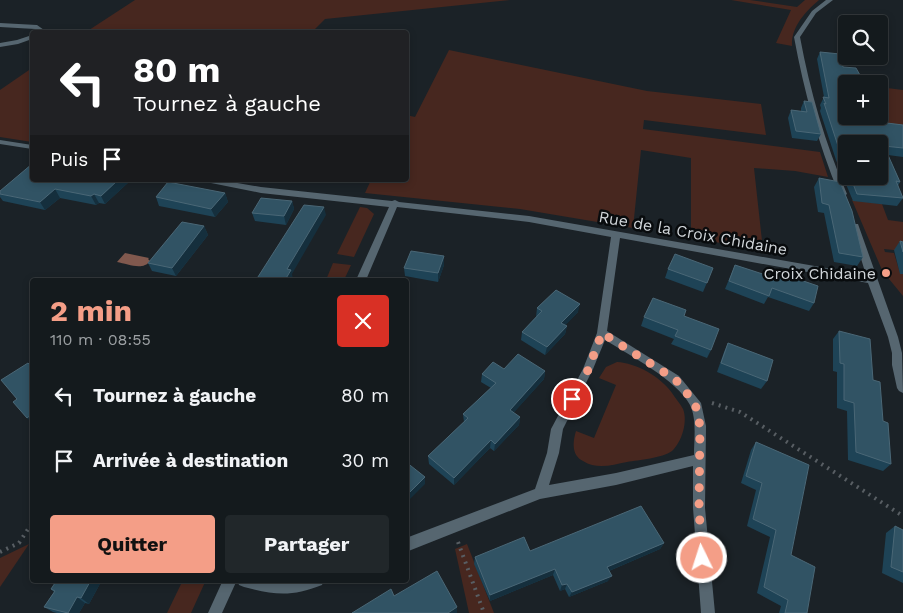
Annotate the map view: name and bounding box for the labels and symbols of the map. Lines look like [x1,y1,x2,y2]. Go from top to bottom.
street label: Rue de la Croix Chidaine [597,207,789,259]
place label: Croix Chidaine [764,264,876,283]
marker: Croix Chidaine [880,267,892,279]
pin [551,378,593,420]
position arrow [675,531,727,583]

